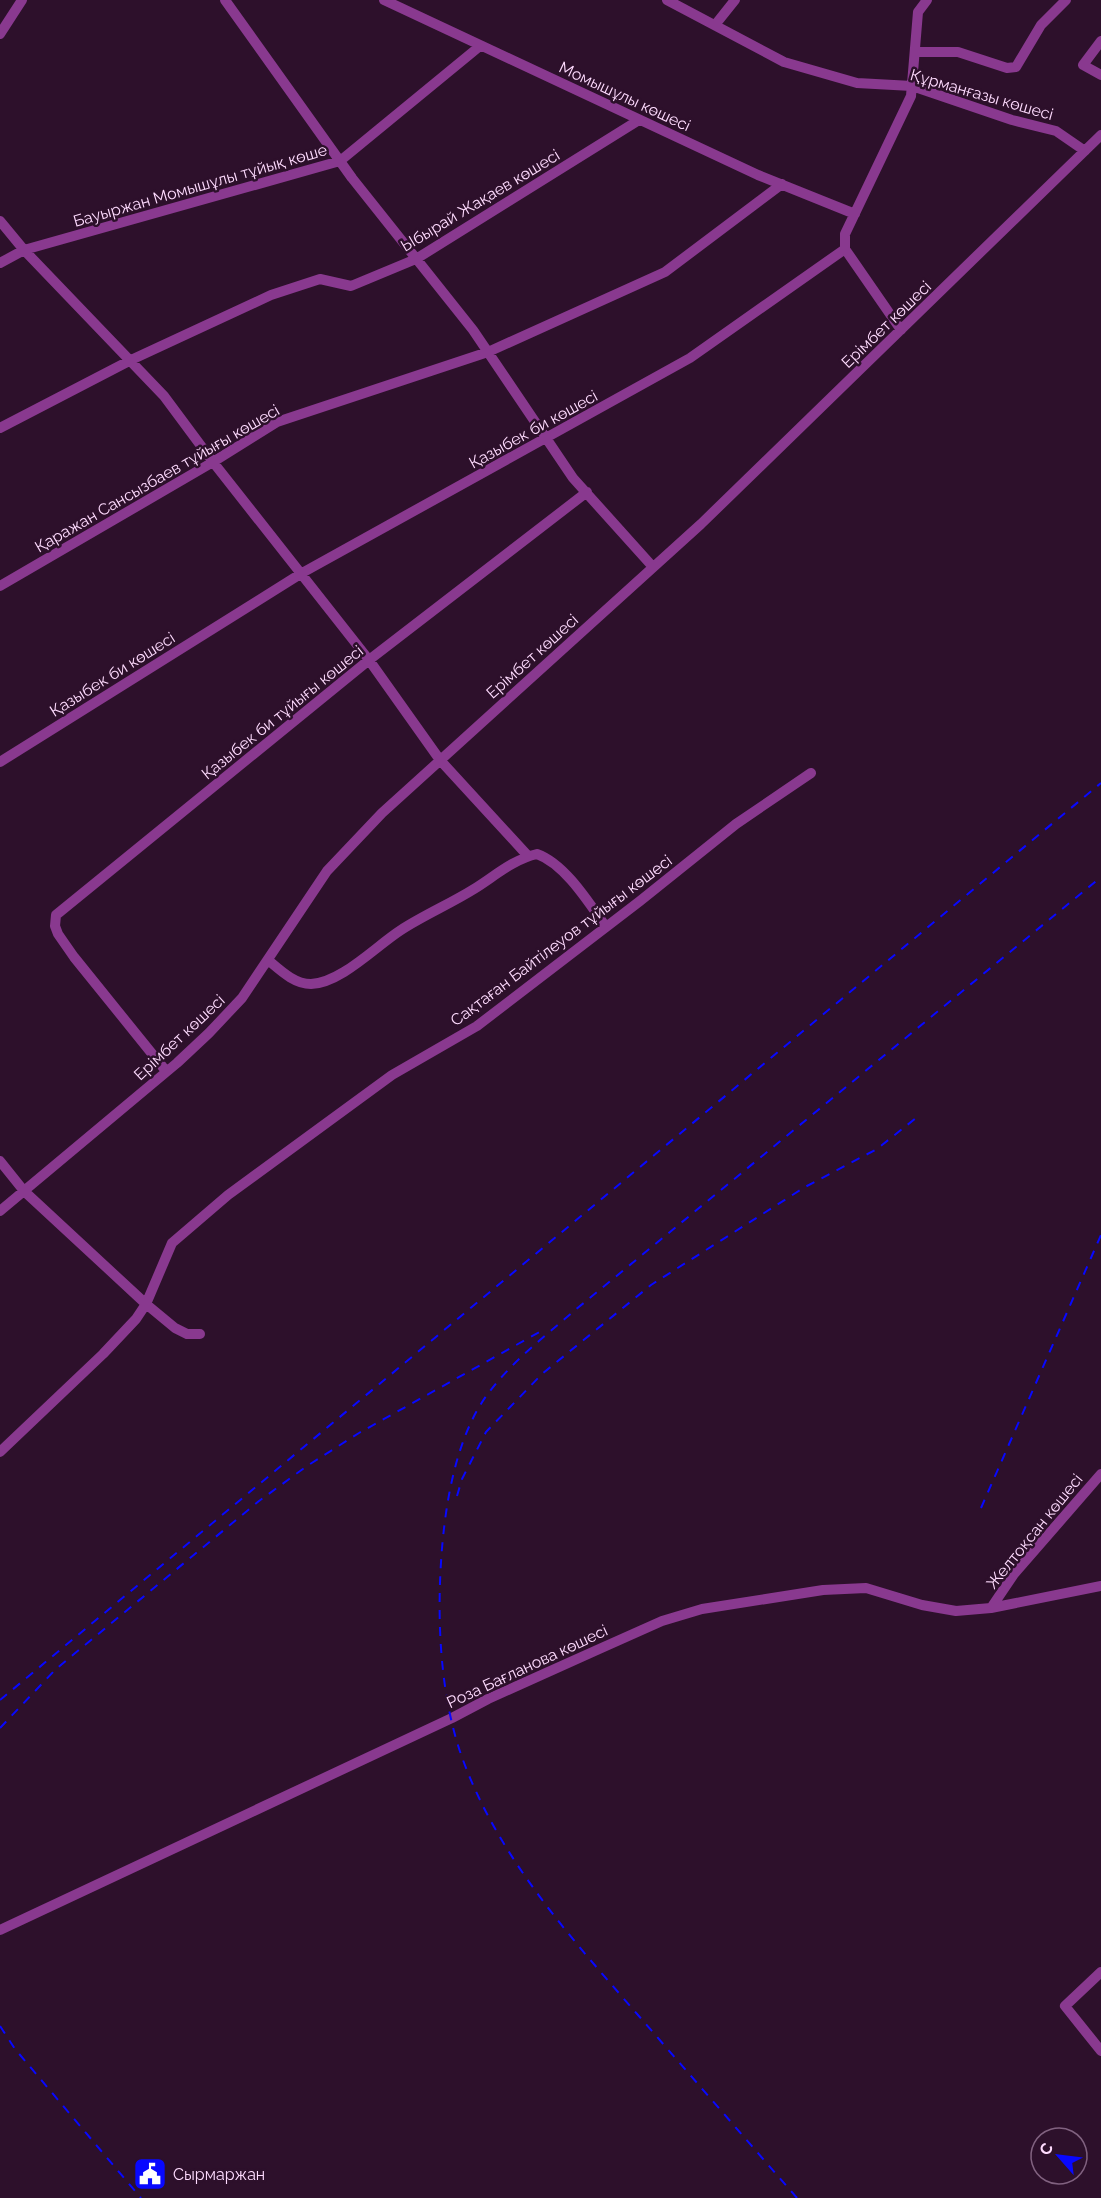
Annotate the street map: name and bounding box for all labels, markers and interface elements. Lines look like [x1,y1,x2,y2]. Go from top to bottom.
street label: Момышұлы көшесі [556,58,693,135]
street label: Құрманғазы көшесі [908,65,1056,124]
street label: Бауыржан Момышұлы тұйық көше [71,140,329,231]
street label: Ыбырай Жақаев көшесі [397,145,563,255]
street label: Ерімбет көшесі [838,277,935,372]
street label: Қазыбек би көшесі [466,386,601,473]
street label: Қаражан Сансызбаев тұйығы көшесі [32,400,283,556]
street label: Ерімбет көшесі [483,610,582,703]
street label: Қазыбек би көшесі [46,628,178,721]
street label: Қазыбек би тұйығы көшесі [198,641,367,783]
street label: Сақтаған Байтілеуов тұйығы көшесі [447,851,676,1030]
street label: Ерімбет көшесі [130,991,229,1084]
street label: Желтоқсан көшесі [982,1470,1087,1593]
street label: Роза Бағланова көшесі [444,1621,611,1712]
north arrow [1029,2126,1089,2186]
text: С [1035,2140,1057,2159]
public building icon: Сырмаржан [132,2156,168,2192]
place label: Сырмаржан [173,2165,265,2184]

